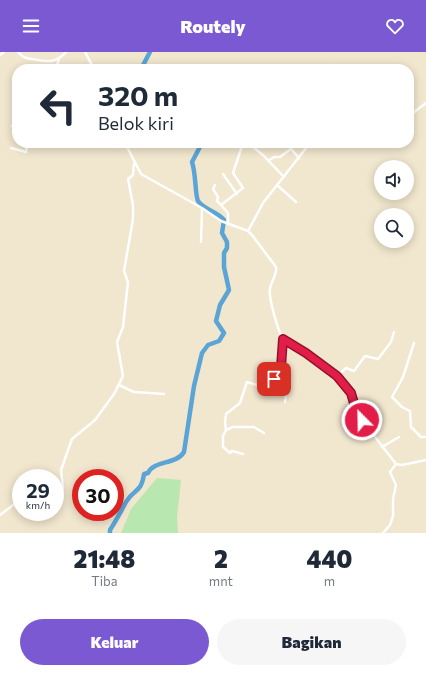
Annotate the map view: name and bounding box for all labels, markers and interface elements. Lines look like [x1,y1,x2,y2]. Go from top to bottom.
icon: menu [20,15,42,37]
text: Routely [180,15,246,37]
icon: heart [384,15,406,37]
text: 320 m [98,78,178,112]
icon: left [32,80,84,132]
text: Belok kiri [98,112,174,134]
map controls [374,160,414,248]
button: sound [374,160,414,200]
button: search [374,208,414,248]
pin [257,362,291,396]
icon: arrive [263,368,285,390]
position arrow [341,399,383,441]
speed limit sign: 30 [72,469,124,521]
text: 29 [26,478,50,502]
text: km/h [26,499,50,511]
text: 21:48 [74,544,135,573]
text: 2 [214,544,228,573]
text: 440 [306,544,352,573]
text: Tiba [91,573,117,589]
text: mnt [209,573,233,589]
text: m [324,573,335,589]
button: Keluar [20,619,209,665]
button: Bagikan [217,619,406,665]

